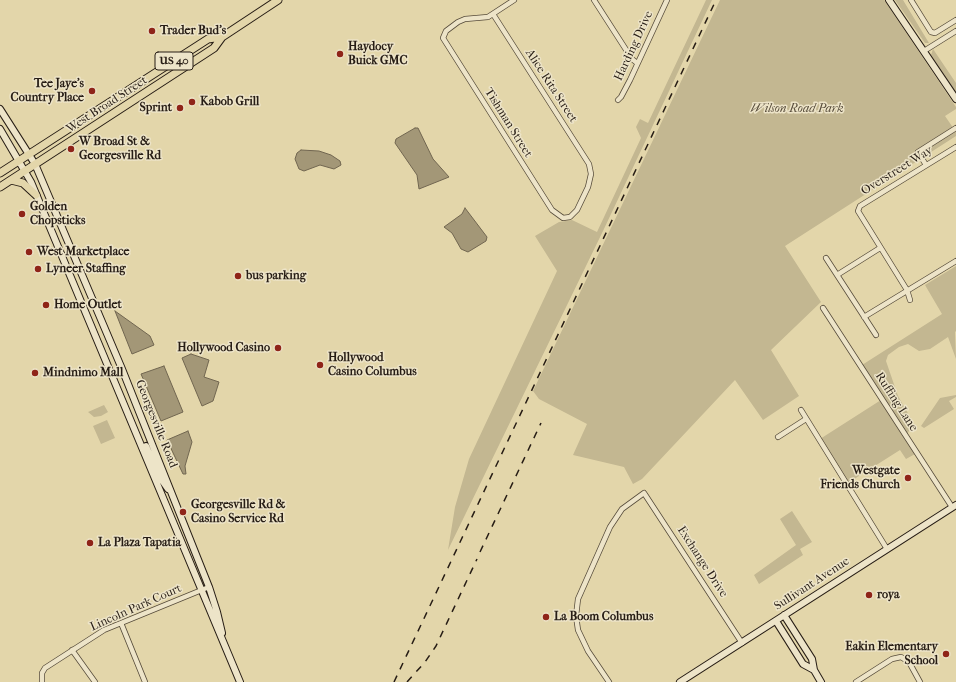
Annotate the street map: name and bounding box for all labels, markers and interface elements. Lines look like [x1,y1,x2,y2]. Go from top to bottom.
street label: Harding Drive [612,9,656,83]
place label: Trader Bud's [160,24,226,38]
marker: Trader Bud's [147,26,157,36]
place label: Haydocy Buick GMC [348,40,407,68]
street label: Alice Rita Street [522,47,580,125]
marker: Haydocy Buick GMC [335,49,345,59]
road number: US 40 [155,52,193,70]
street label: West Broad Street [64,74,150,136]
place label: Tee Jaye's Country Place [11,77,84,105]
marker: Tee Jaye's Country Place [87,86,97,96]
street label: Tishman Street [481,86,535,160]
place label: Kabob Grill [200,95,259,109]
marker: Kabob Grill [187,97,197,107]
place label: Sprint [140,101,172,115]
park label: Wilson Road Park [751,102,843,116]
marker: Sprint [175,103,185,113]
place label: W Broad St & Georgesville Rd [79,135,161,163]
street label: Overstreet Way [859,143,935,199]
marker: W Broad St & Georgesville Rd [66,144,76,154]
place label: Golden Chopsticks [30,200,85,228]
marker: Golden Chopsticks [17,209,27,219]
place label: West Marketplace [37,245,129,259]
marker: West Marketplace [24,247,34,257]
place label: Lyneer Staffing [46,262,126,276]
marker: Lyneer Staffing [33,264,43,274]
place label: bus parking [246,269,306,283]
marker: bus parking [233,271,243,281]
place label: Home Outlet [54,298,122,312]
marker: Home Outlet [41,300,51,310]
place label: Hollywood Casino [177,341,270,355]
marker: Hollywood Casino [273,343,283,353]
place label: Hollywood Casino Columbus [328,351,417,379]
marker: Hollywood Casino Columbus [315,360,325,370]
place label: Mindnimo Mall [43,366,123,380]
marker: Mindnimo Mall [30,368,40,378]
street label: Ruffing Lane [872,370,920,434]
street label: Georgesville Road [132,378,180,470]
place label: Westgate Friends Church [820,464,900,492]
marker: Westgate Friends Church [903,473,913,483]
place label: Georgesville Rd & Casino Service Rd [191,498,285,526]
marker: Georgesville Rd & Casino Service Rd [178,507,188,517]
street label: Exchange Drive [674,524,730,600]
place label: La Plaza Tapatia [98,536,181,550]
marker: La Plaza Tapatia [85,538,95,548]
street label: Sullivant Avenue [772,554,852,614]
street label: Lincoln Park Court [88,581,184,635]
place label: roya [877,588,900,602]
marker: roya [864,590,874,600]
place label: La Boom Columbus [554,610,653,624]
marker: La Boom Columbus [541,612,551,622]
place label: Eakin Elementary School [845,640,938,668]
marker: Eakin Elementary School [941,649,951,659]

